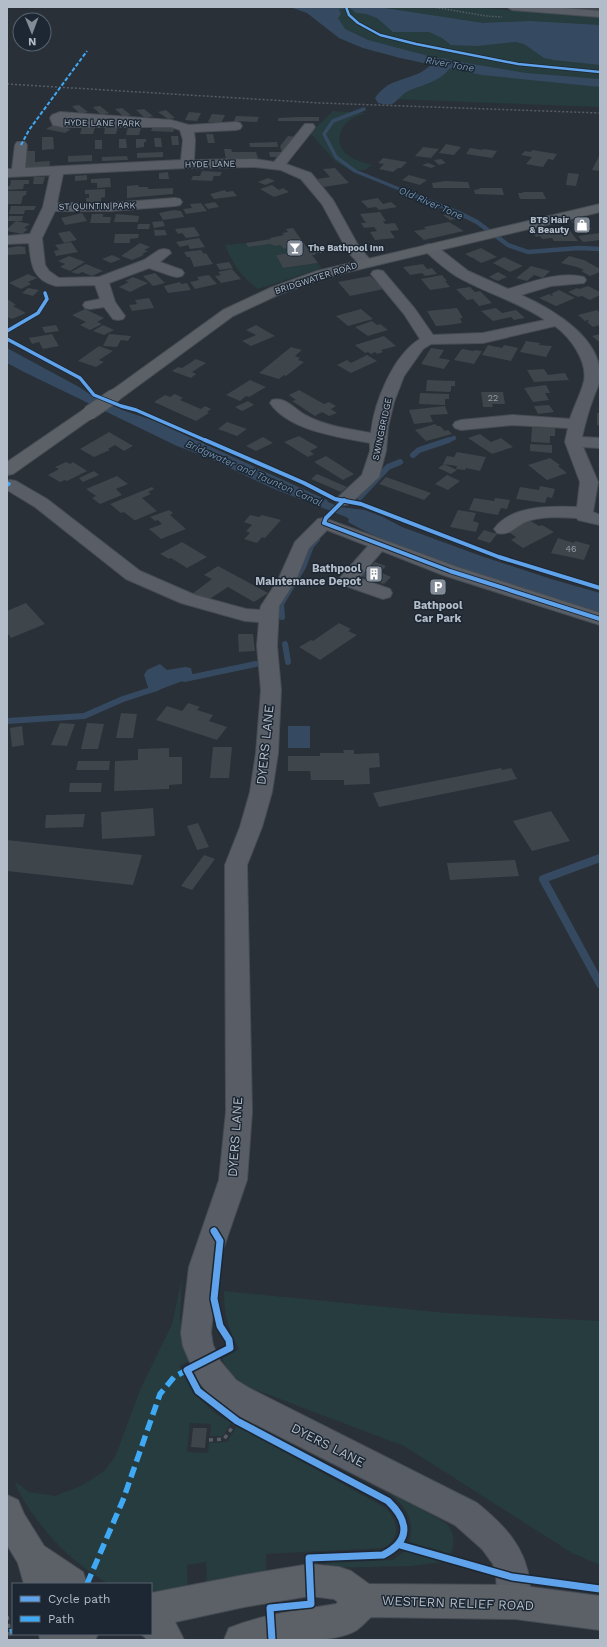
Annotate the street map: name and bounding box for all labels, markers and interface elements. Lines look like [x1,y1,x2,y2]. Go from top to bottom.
north arrow [12,12,52,52]
text: N [28,35,36,48]
water label: River Tone [425,54,475,74]
street label: HYDE LANE PARK [64,117,140,129]
street label: HYDE LANE [185,159,236,169]
water label: Old River Tone [397,184,465,222]
street label: ST QUINTIN PARK [59,200,136,212]
place label: BTS Hair & Beauty [529,215,570,235]
shop icon: BTS Hair & Beauty [572,215,592,235]
bar icon: The Bathpool Inn [285,238,305,258]
place label: The Bathpool Inn [308,243,384,253]
street label: BRIDGWATER ROAD [274,260,358,296]
house number: 22 [488,393,498,403]
street label: SWINGBRIDGE [371,397,394,461]
water label: Bridgwater and Taunton Canal [184,438,324,508]
house number: 46 [566,544,576,554]
place label: Bathpool Maintenance Depot [255,562,361,588]
building icon: Bathpool Maintenance Depot [364,564,384,584]
parking icon: Bathpool Car Park [428,577,448,597]
place label: Bathpool Car Park [413,599,463,625]
street label: DYERS LANE [253,704,277,786]
street label: DYERS LANE [225,1096,245,1178]
street label: DYERS LANE [289,1420,367,1470]
legend [12,1583,152,1635]
text: Cycle path [48,1592,110,1606]
street label: WESTERN RELIEF ROAD [382,1593,534,1613]
text: Path [48,1612,74,1626]

